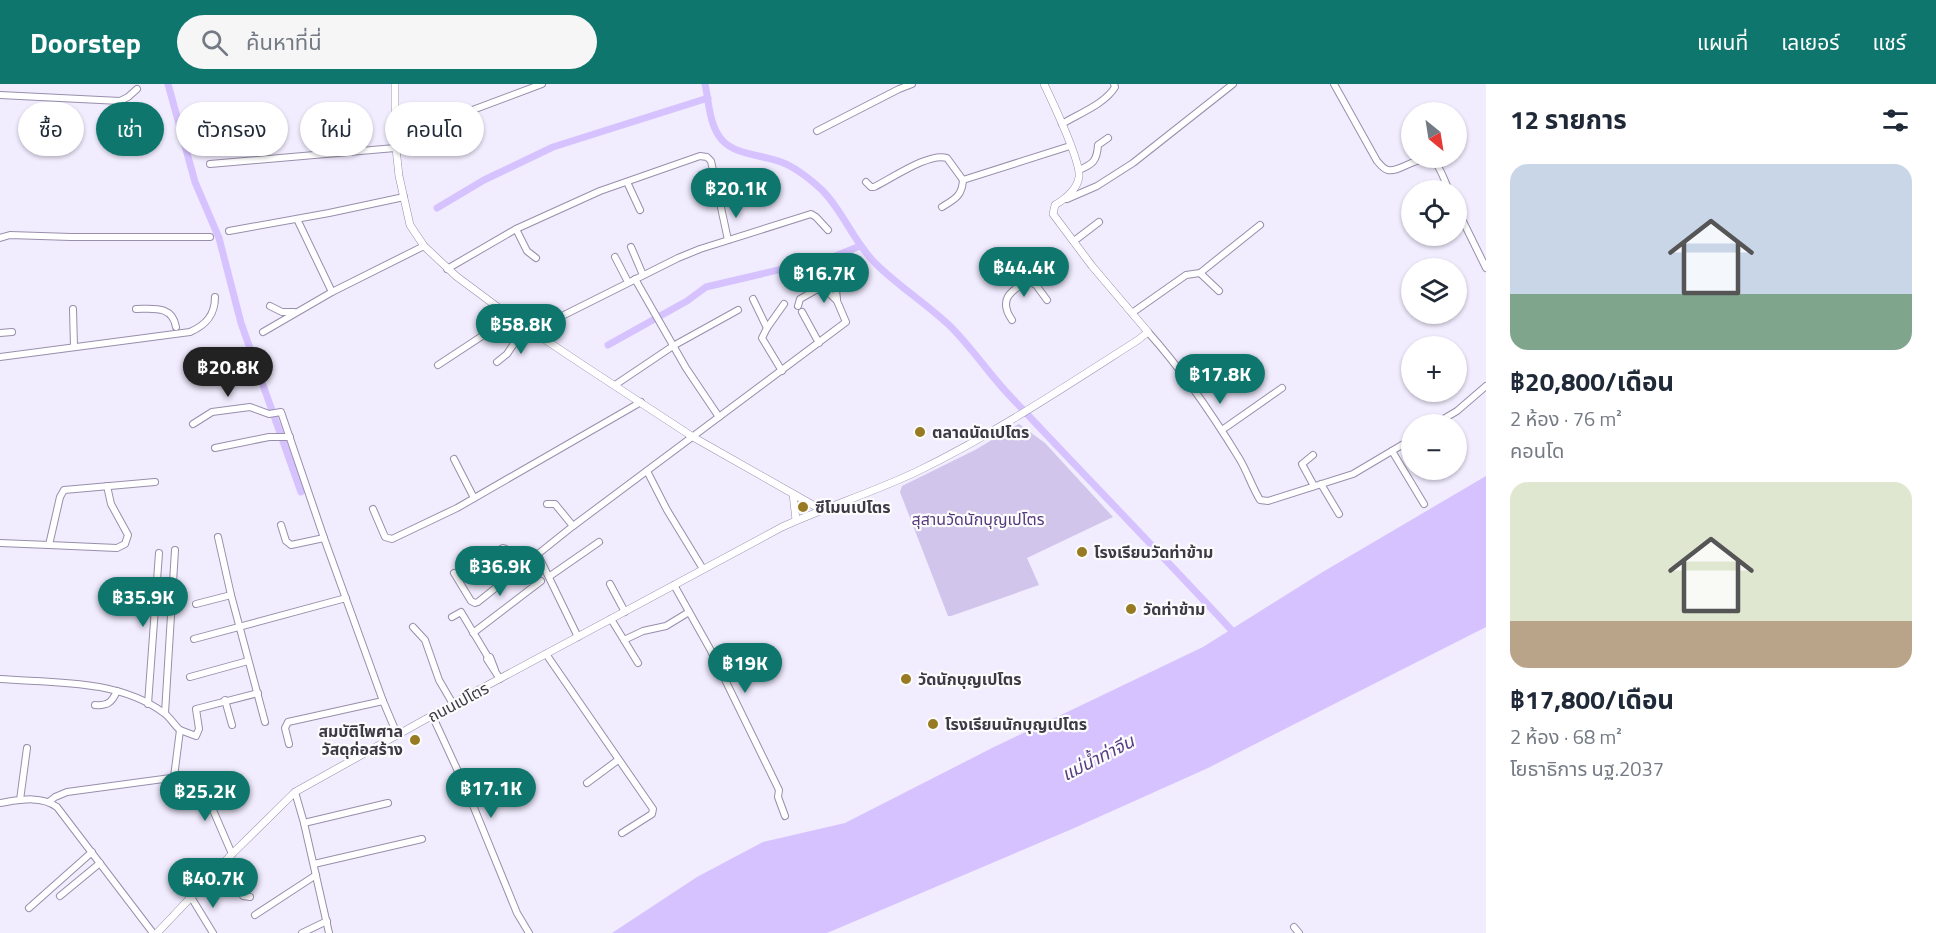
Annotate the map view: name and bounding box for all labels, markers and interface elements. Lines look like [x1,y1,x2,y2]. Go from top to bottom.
search box [177,15,597,69]
text: Doorstep [30,21,141,64]
text: ค้นหาที่นี่ [246,25,322,59]
icon: search [198,26,231,59]
text: แผนที่ [1697,26,1748,58]
text: เลเยอร์ [1781,26,1840,58]
text: แชร์ [1873,26,1906,58]
text: 12 รายการ [1510,100,1627,139]
chip: ซื้อ [18,102,84,156]
chip: เช่า [96,102,164,156]
chip: ตัวกรอง [176,102,288,156]
chip: ใหม่ [300,102,373,156]
chip: คอนโด [385,102,484,156]
north arrow [1401,102,1467,168]
map controls [1401,102,1467,480]
icon: filters [1879,104,1912,137]
pin: ฿20.1K [687,168,785,219]
text: ฿20.1K [705,172,767,203]
button: locate [1401,180,1467,246]
icon: home [1657,203,1765,311]
pin: ฿44.4K [975,247,1073,298]
text: ฿44.4K [993,251,1055,282]
pin: ฿16.7K [775,253,873,304]
text: ฿16.7K [793,257,855,288]
button: layers [1401,258,1467,324]
pin: ฿58.8K [472,304,570,355]
text: ฿58.8K [490,308,552,339]
button: + [1401,336,1467,402]
pin: ฿20.8K [179,347,277,398]
text: ฿20.8K [197,351,259,382]
pin: ฿17.8K [1171,354,1269,405]
text: ฿17.8K [1189,358,1251,389]
text: ฿20,800/เดือน [1510,362,1674,401]
text: 2 ห้อง · 76 m² [1510,403,1622,434]
button: − [1401,414,1467,480]
place label: ตลาดนัดเปโตร [932,420,1029,444]
marker: ตลาดนัดเปโตร [913,425,927,439]
text: คอนโด [1510,435,1564,466]
place label: ซีโมนเปโตร [815,495,891,519]
marker: ซีโมนเปโตร [796,500,810,514]
park label: สุสานวัดนักบุญเปโตร [912,507,1045,531]
icon: home [1657,521,1765,629]
place label: โรงเรียนวัดท่าข้าม [1094,540,1213,564]
marker: โรงเรียนวัดท่าข้าม [1075,545,1089,559]
pin: ฿36.9K [451,546,549,597]
text: ฿36.9K [469,550,531,581]
pin: ฿35.9K [94,577,192,628]
text: ฿35.9K [112,581,174,612]
place label: วัดท่าข้าม [1143,597,1205,621]
marker: วัดท่าข้าม [1124,602,1138,616]
pin: ฿19K [709,643,781,694]
text: ฿19K [722,647,768,678]
place label: วัดนักบุญเปโตร [918,667,1022,691]
marker: วัดนักบุญเปโตร [899,672,913,686]
street label: ถนนเปโตร [423,676,493,728]
text: ฿17,800/เดือน [1510,680,1674,719]
place label: โรงเรียนนักบุญเปโตร [945,712,1087,736]
marker: โรงเรียนนักบุญเปโตร [926,717,940,731]
place label: สมบัติไพศาล วัสดุก่อสร้าง [318,719,403,761]
text: 2 ห้อง · 68 m² [1510,721,1622,752]
water label: แม่น้ำท่าจีน [1057,727,1140,787]
marker: สมบัติไพศาล วัสดุก่อสร้าง [408,733,422,747]
text: โยธาธิการ นฐ.2037 [1510,753,1664,784]
pin: ฿17.1K [442,768,540,819]
pin: ฿25.2K [156,771,254,822]
text: ฿17.1K [460,772,522,803]
text: ฿25.2K [174,775,236,806]
pin: ฿40.7K [164,858,262,909]
text: ฿40.7K [182,862,244,893]

